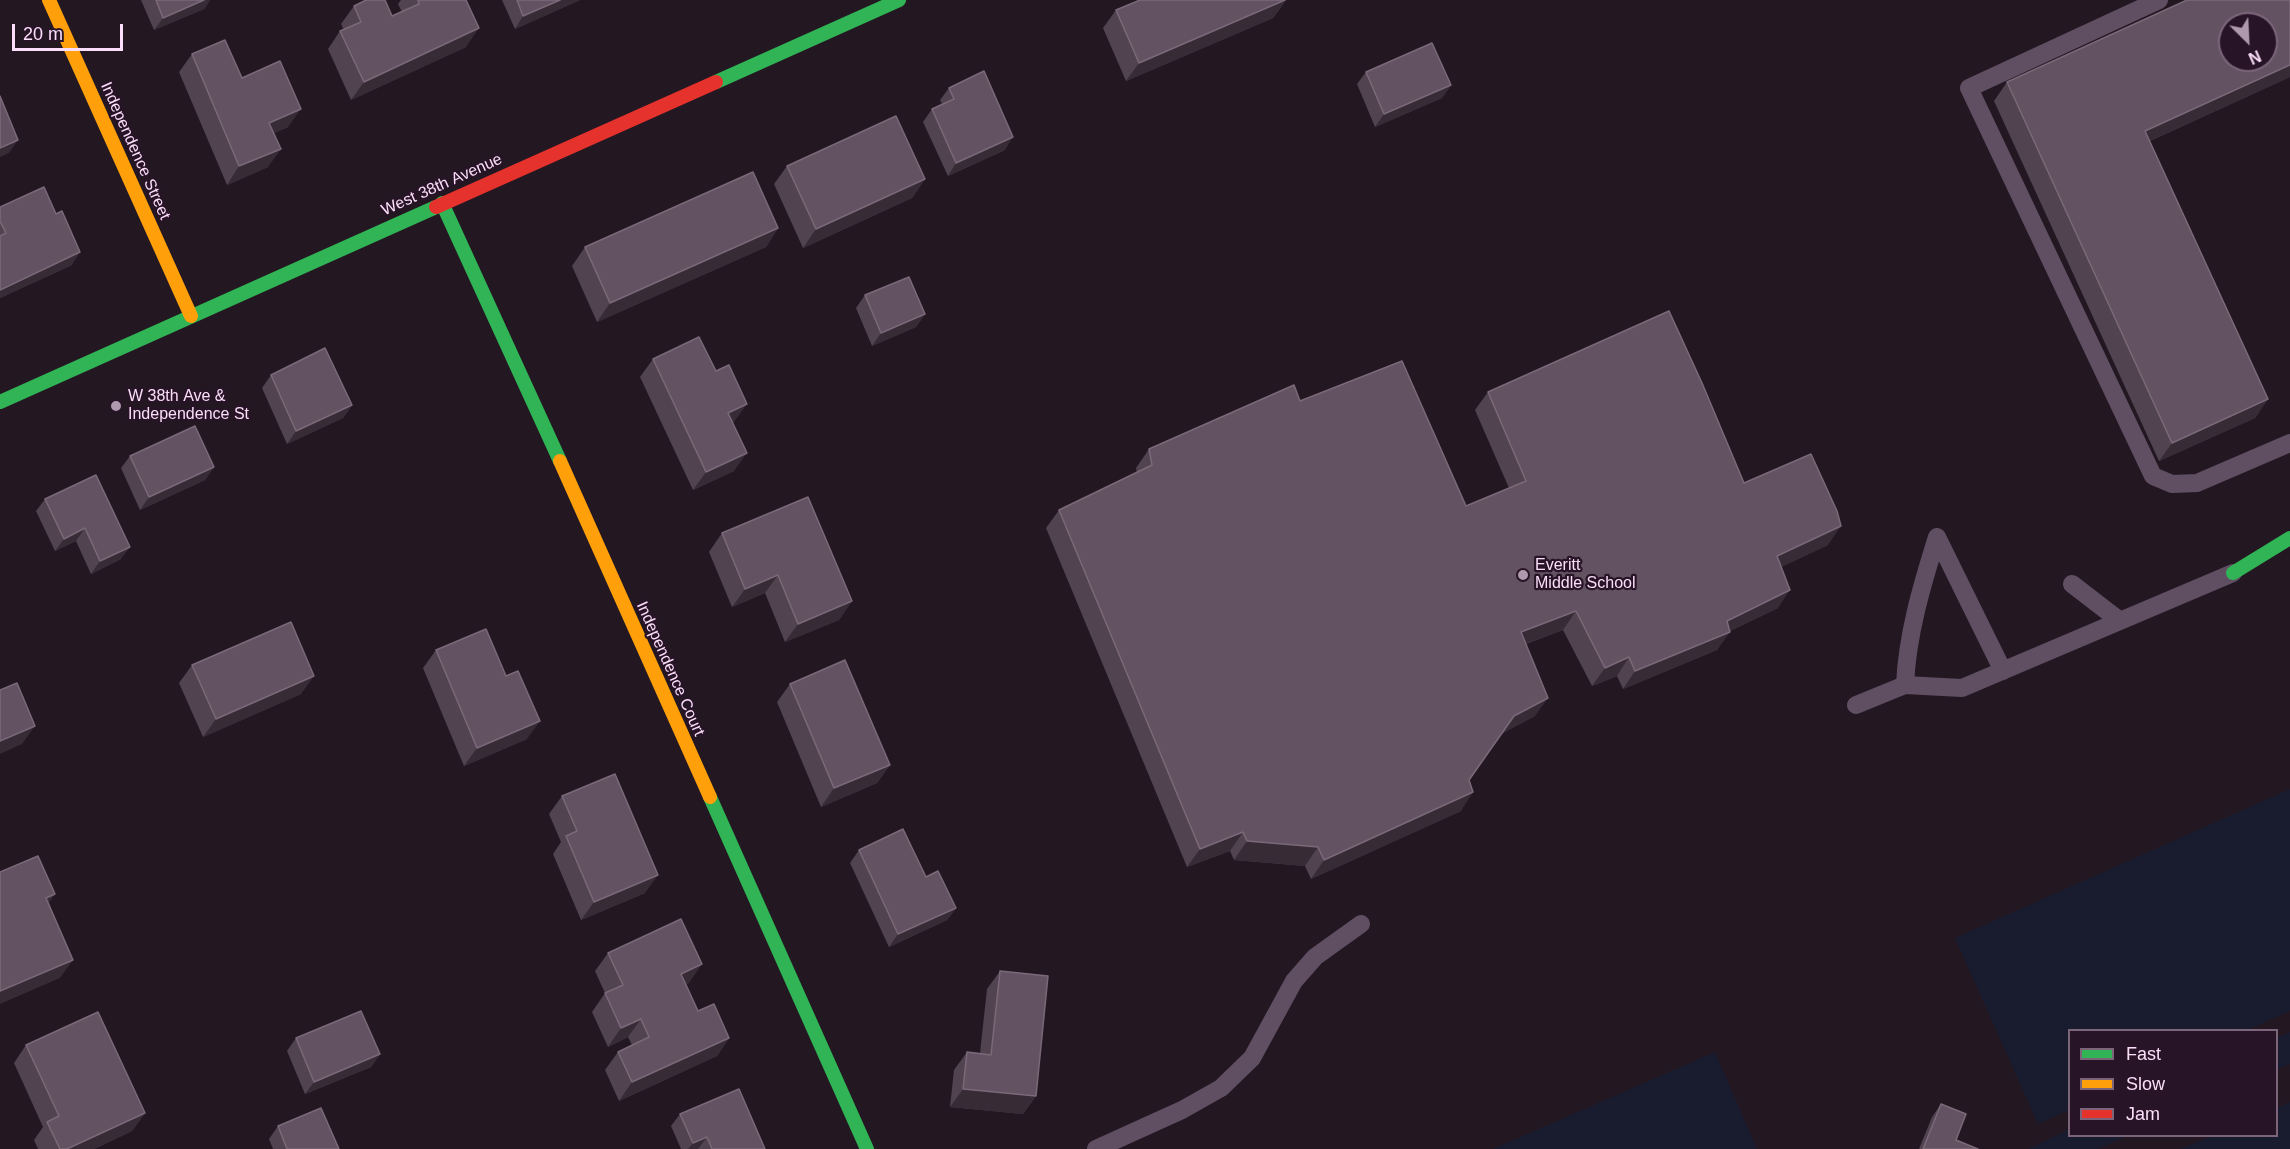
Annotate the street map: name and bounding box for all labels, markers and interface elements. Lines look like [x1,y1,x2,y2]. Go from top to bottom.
scale bar [15,12,126,50]
north arrow [2218,12,2278,72]
text: 20 m [23,24,63,44]
text: N [2246,47,2263,67]
street label: Independence Street [96,79,174,223]
street label: West 38th Avenue [379,150,505,220]
place label: W 38th Ave & Independence St [128,387,249,425]
marker: W 38th Ave & Independence St [109,399,123,413]
place label: Everitt Middle School [1535,556,1636,594]
marker: Everitt Middle School [1516,568,1530,582]
street label: Independence Court [632,599,708,739]
legend [2068,1029,2278,1137]
text: Fast [2126,1044,2161,1064]
text: Slow [2126,1074,2165,1094]
text: Jam [2126,1104,2160,1124]

